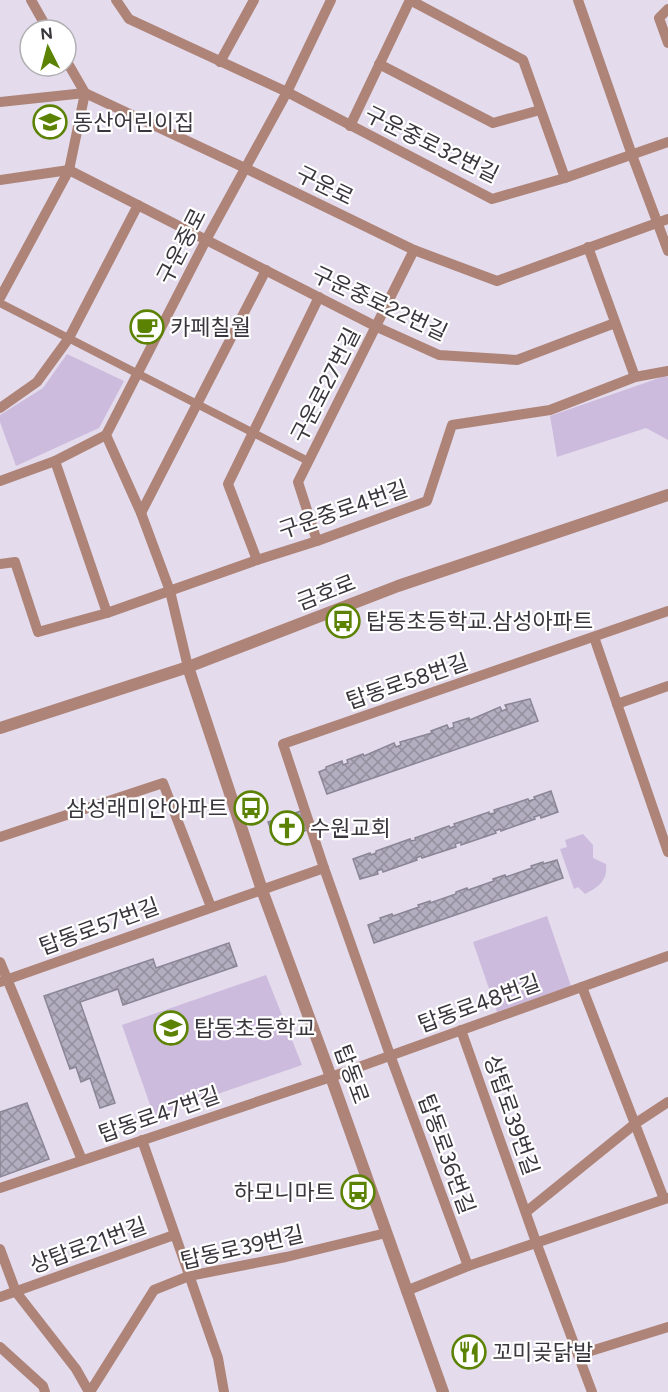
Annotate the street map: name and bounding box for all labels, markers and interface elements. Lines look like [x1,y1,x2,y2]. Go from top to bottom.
north arrow [18,18,78,78]
text: N [39,23,54,44]
street label: 구운중로32번길 [360,100,503,189]
school or university icon: 동산어린이집 [32,104,68,140]
place label: 동산어린이집 [73,109,194,136]
street label: 구운로 [292,160,358,211]
street label: 구운중로 [151,204,212,288]
street label: 구운중로22번길 [308,260,452,347]
cafe icon: 카페칠월 [129,309,165,345]
place label: 카페칠월 [170,314,251,341]
street label: 구운로27번길 [285,323,366,447]
street label: 구운중로4번길 [275,475,411,544]
street label: 금호로 [293,569,359,616]
bus stop icon: 탑동초등학교.삼성아파트 [325,603,361,639]
place label: 탑동초등학교.삼성아파트 [366,608,593,635]
street label: 탑동로58번길 [343,648,472,715]
bus stop icon: 삼성래미안아파트 [233,790,269,826]
place label: 삼성래미안아파트 [66,795,228,822]
church icon: 수원교회 [269,810,305,846]
place label: 수원교회 [310,815,391,842]
street label: 탑동로57번길 [36,892,163,961]
street label: 탑동로48번길 [414,969,544,1038]
school or university icon: 탑동초등학교 [153,1010,189,1046]
place label: 탑동초등학교 [194,1015,315,1042]
street label: 탑동로 [328,1041,375,1107]
street label: 상탑로39번길 [478,1051,545,1179]
street label: 탑동로47번길 [95,1081,223,1148]
street label: 탑동로36번길 [412,1091,481,1218]
bus stop icon: 하모니마트 [340,1174,376,1210]
place label: 하모니마트 [234,1179,335,1206]
street label: 상탑로21번길 [26,1212,150,1279]
street label: 탑동로39번길 [178,1220,306,1275]
restaurant icon: 꼬미곶닭발 [451,1334,487,1370]
place label: 꼬미곶닭발 [492,1339,593,1366]

